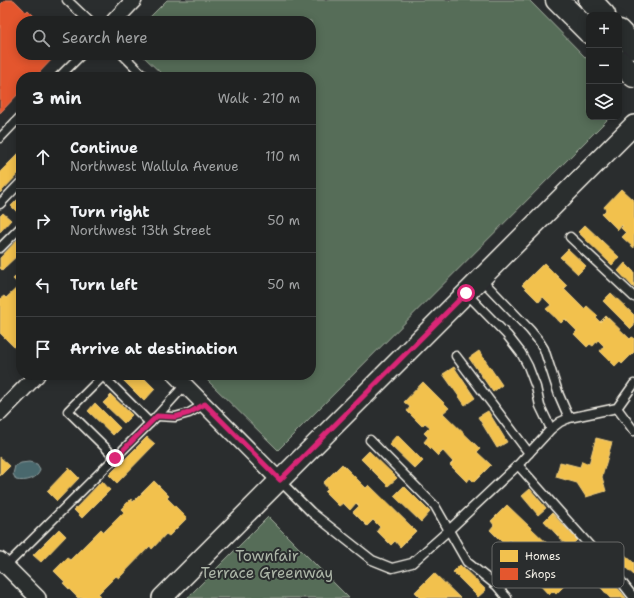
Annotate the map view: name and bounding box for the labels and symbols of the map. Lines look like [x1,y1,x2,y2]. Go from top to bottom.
route start [457,284,475,302]
route end [106,449,124,467]
legend [492,542,624,588]
park label: Townfair Terrace Greenway [201,546,333,583]
text: Homes [525,549,561,564]
text: Shops [525,567,556,582]

